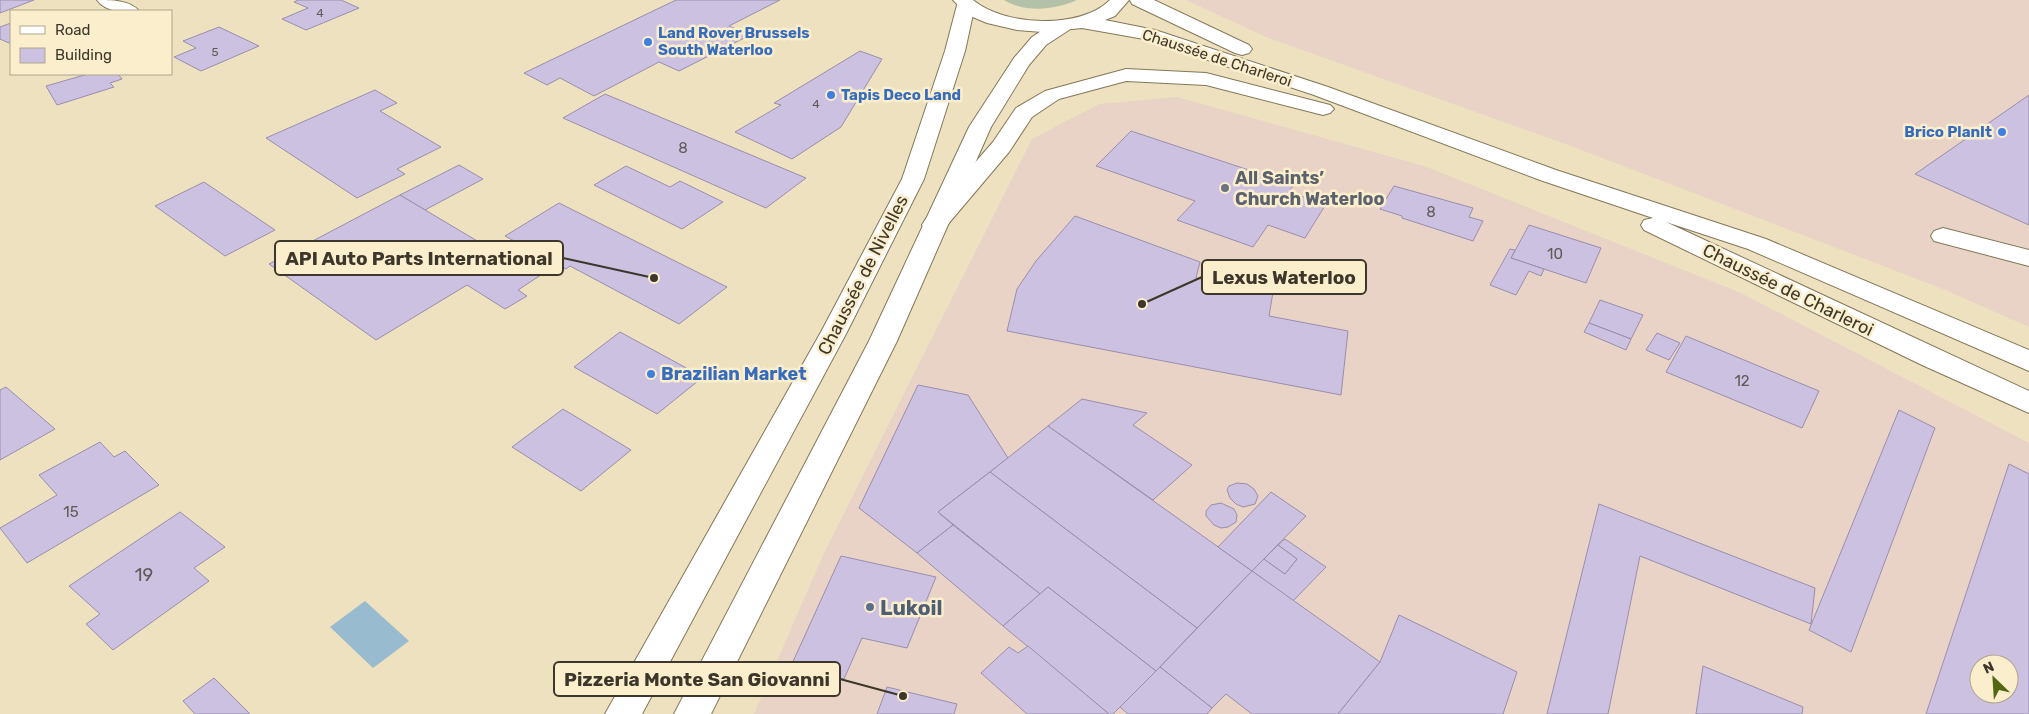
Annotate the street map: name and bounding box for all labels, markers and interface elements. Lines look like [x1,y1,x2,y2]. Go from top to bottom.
house number: 4 [316,6,324,20]
legend [10,10,172,75]
text: Road [55,21,91,39]
place label: Land Rover Brussels South Waterloo [658,24,810,59]
street label: Chaussée de Charleroi [1140,25,1294,91]
marker: Land Rover Brussels South Waterloo [642,36,654,48]
house number: 5 [211,45,219,59]
text: Building [55,46,112,64]
place label: Tapis Deco Land [841,86,961,104]
marker: Tapis Deco Land [825,89,837,101]
house number: 4 [812,97,820,111]
place label: Brico PlanIt [1904,123,1992,141]
marker: Brico PlanIt [1996,126,2008,138]
house number: 8 [678,139,688,157]
place label: All Saints’ Church Waterloo [1235,167,1385,210]
marker: All Saints’ Church Waterloo [1219,182,1231,194]
street label: Chaussée de Nivelles [813,191,913,359]
house number: 8 [1426,203,1436,221]
street label: Chaussée de Charleroi [1699,239,1877,341]
callout: API Auto Parts International [275,241,563,275]
house number: 10 [1547,245,1563,263]
text: API Auto Parts International [285,247,553,270]
callout: Lexus Waterloo [1202,260,1366,294]
text: Lexus Waterloo [1212,266,1356,289]
place label: Brazilian Market [661,363,807,385]
marker: Brazilian Market [645,368,657,380]
house number: 12 [1734,372,1750,390]
house number: 15 [63,503,79,521]
house number: 19 [135,564,153,586]
place label: Lukoil [880,595,942,620]
marker: Lukoil [864,601,876,613]
north arrow [1969,654,2019,704]
text: N [1981,658,1997,678]
callout: Pizzeria Monte San Giovanni [554,662,840,696]
text: Pizzeria Monte San Giovanni [564,668,830,691]

